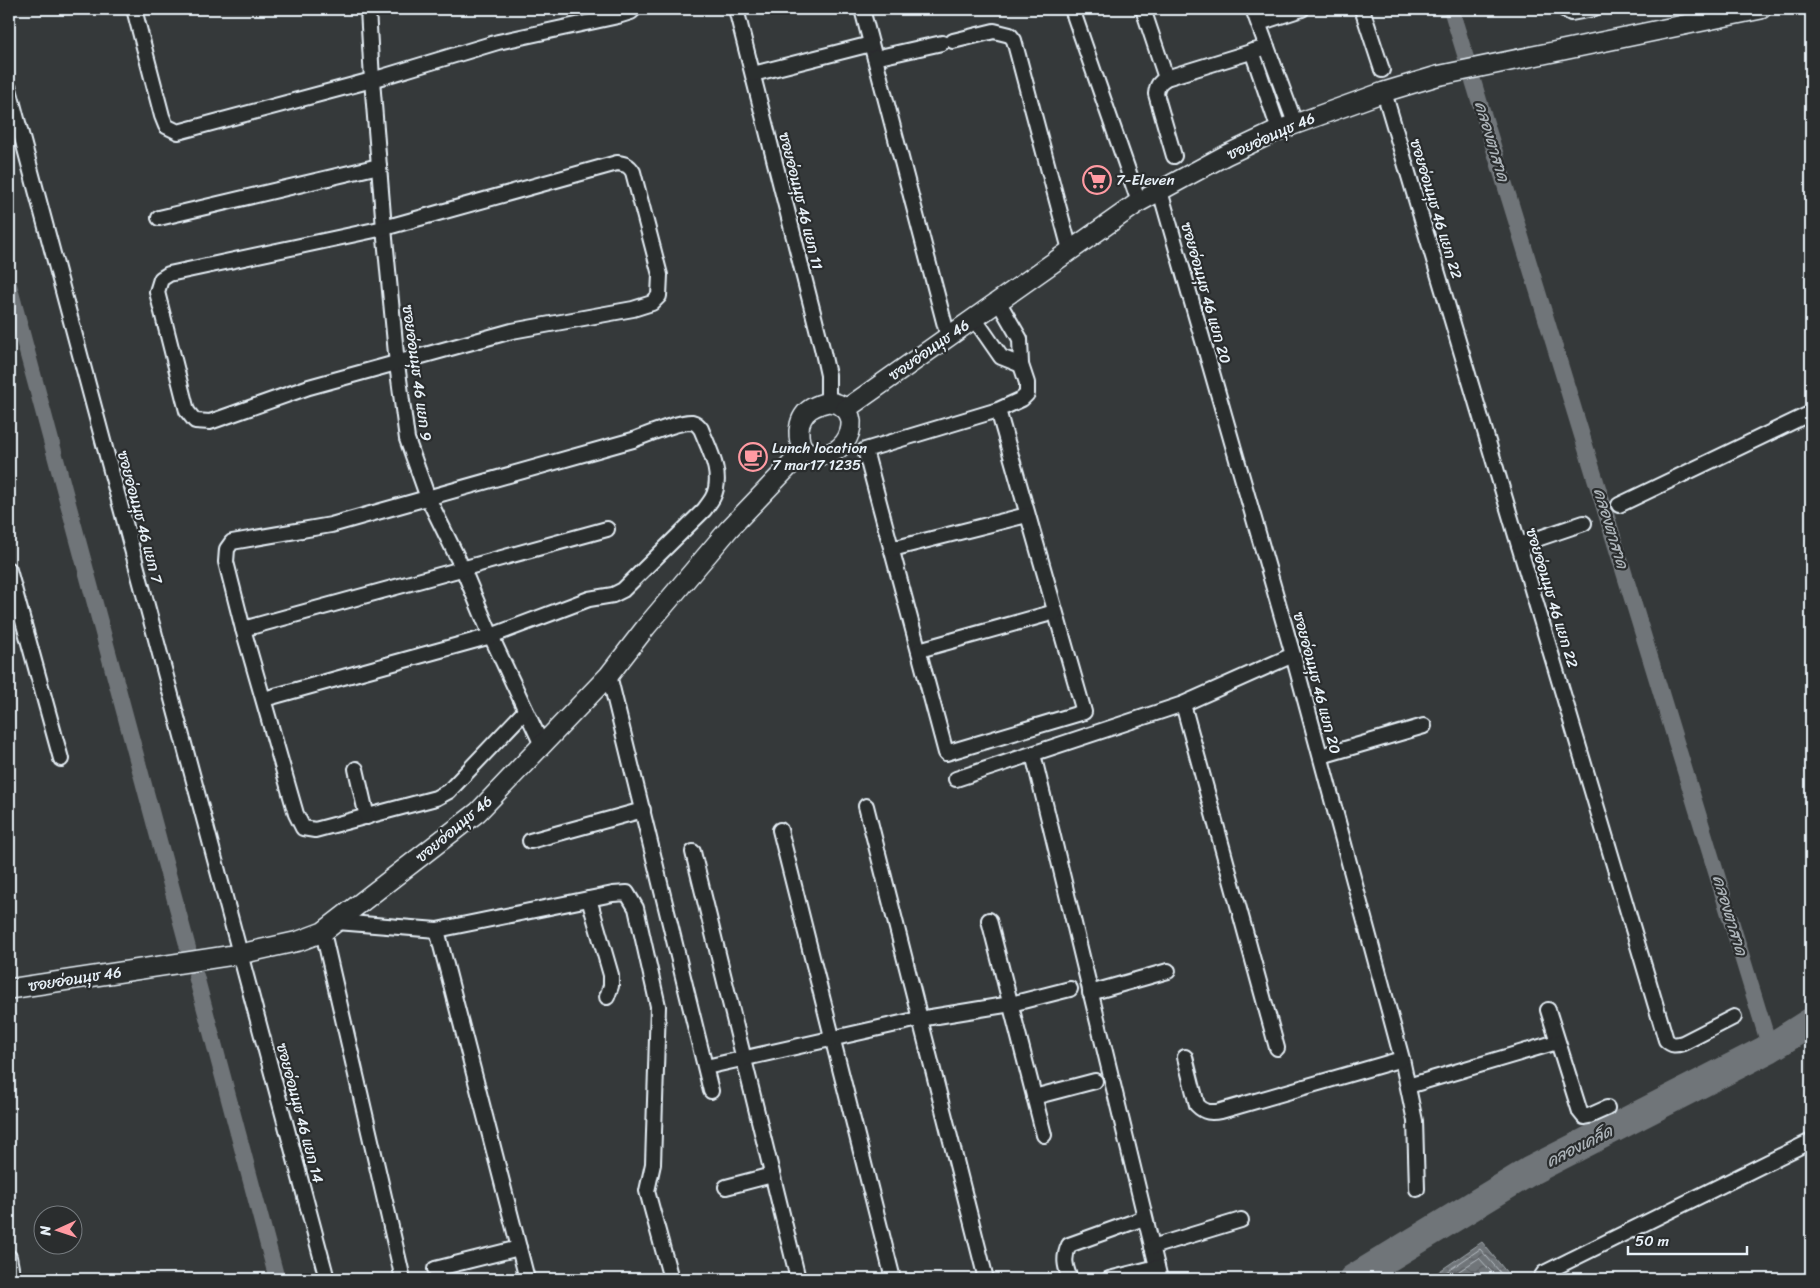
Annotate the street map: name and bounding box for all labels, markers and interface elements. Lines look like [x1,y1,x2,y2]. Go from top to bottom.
water label: คลองตาสาด [1466,97,1519,187]
street label: ซอยอ่อนนุช 46 [1223,105,1319,167]
street label: ซอยอ่อนนุช 46 แยก 11 [771,130,831,272]
street label: ซอยอ่อนนุช 46 แยก 22 [1402,136,1470,283]
supermarket icon: 7-Eleven [1082,165,1112,195]
place label: 7-Eleven [1116,167,1175,193]
street label: ซอยอ่อนนุช 46 แยก 20 [1173,219,1239,367]
street label: ซอยอ่อนนุช 46 แยก 9 [395,303,439,443]
street label: ซอยอ่อนนุช 46 [883,312,975,388]
place label: Lunch location 7 mar17 1235 [772,435,867,478]
cafe icon: Lunch location 7 mar17 1235 [738,442,768,472]
street label: ซอยอ่อนนุช 46 แยก 7 [110,448,171,588]
water label: คลองตาสาด [1585,484,1638,574]
street label: ซอยอ่อนนุช 46 แยก 22 [1518,525,1586,672]
street label: ซอยอ่อนนุช 46 แยก 20 [1286,609,1348,757]
street label: ซอยอ่อนนุช 46 [410,789,498,869]
water label: คลองตาสาด [1704,871,1757,961]
street label: ซอยอ่อนนุช 46 [26,959,124,999]
street label: ซอยอ่อนนุช 46 แยก 14 [269,1040,331,1186]
water label: คลองเคล็ด [1541,1116,1619,1175]
north arrow [32,1206,82,1256]
scale bar [1628,1223,1746,1255]
text: N [33,1225,58,1237]
text: 50 m [1635,1228,1670,1254]

